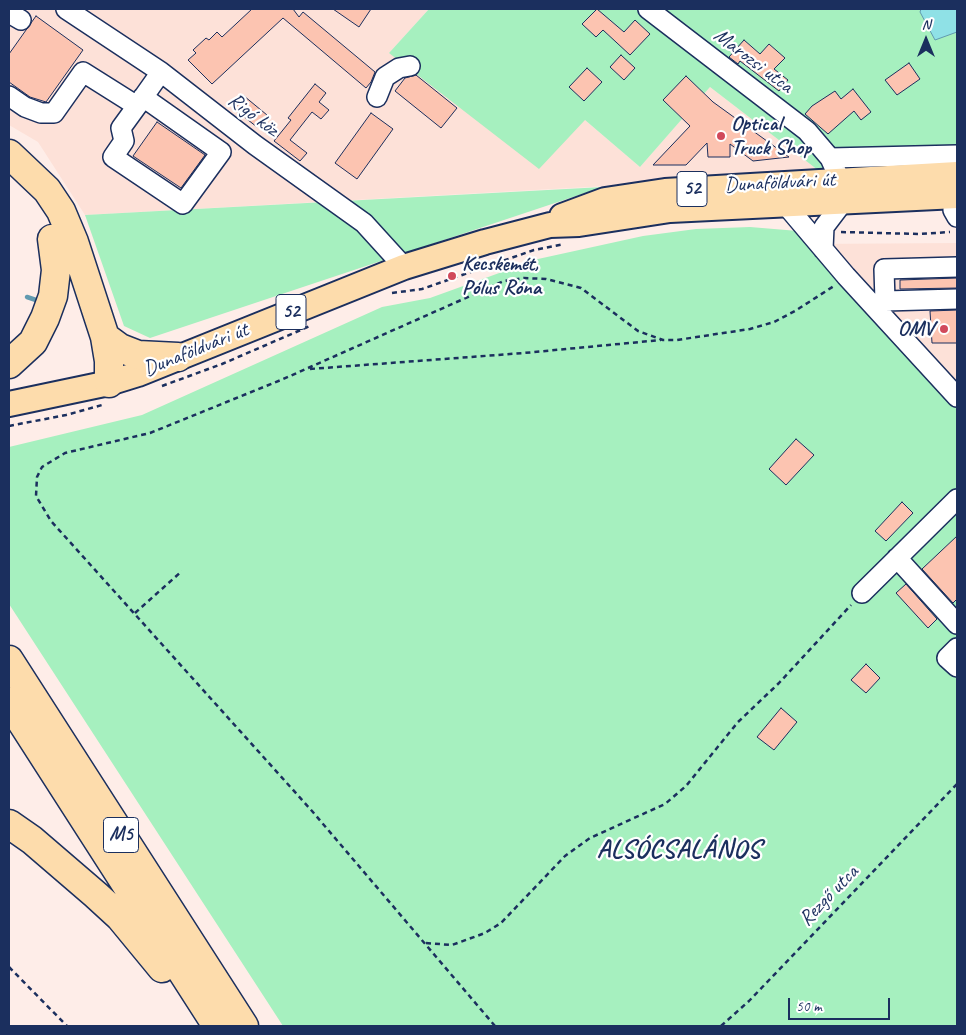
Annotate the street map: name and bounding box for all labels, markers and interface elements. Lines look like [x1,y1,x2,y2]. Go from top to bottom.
north arrow [901,15,951,65]
text: N [922,16,930,33]
street label: Marozsi utca [708,23,798,99]
street label: Rigó köz [223,88,283,142]
place label: Optical Truck Shop [731,111,811,161]
marker: Optical Truck Shop [715,130,727,142]
street label: Dunaföldvári út [724,168,836,198]
road number: 52 [677,172,707,206]
place label: Kecskemét, Pólus Róna [462,251,541,301]
marker: Kecskemét, Pólus Róna [446,270,458,282]
road number: 52 [276,294,306,330]
place label: OMV [898,316,934,342]
street label: Dunaföldvári út [140,318,252,382]
marker: OMV [938,323,950,335]
road number: M5 [104,818,138,852]
district label: ALSÓCSALÁNOS [595,834,763,866]
street label: Rezgő utca [794,860,864,932]
scale bar [791,988,894,1020]
text: 50 m [796,997,822,1016]

